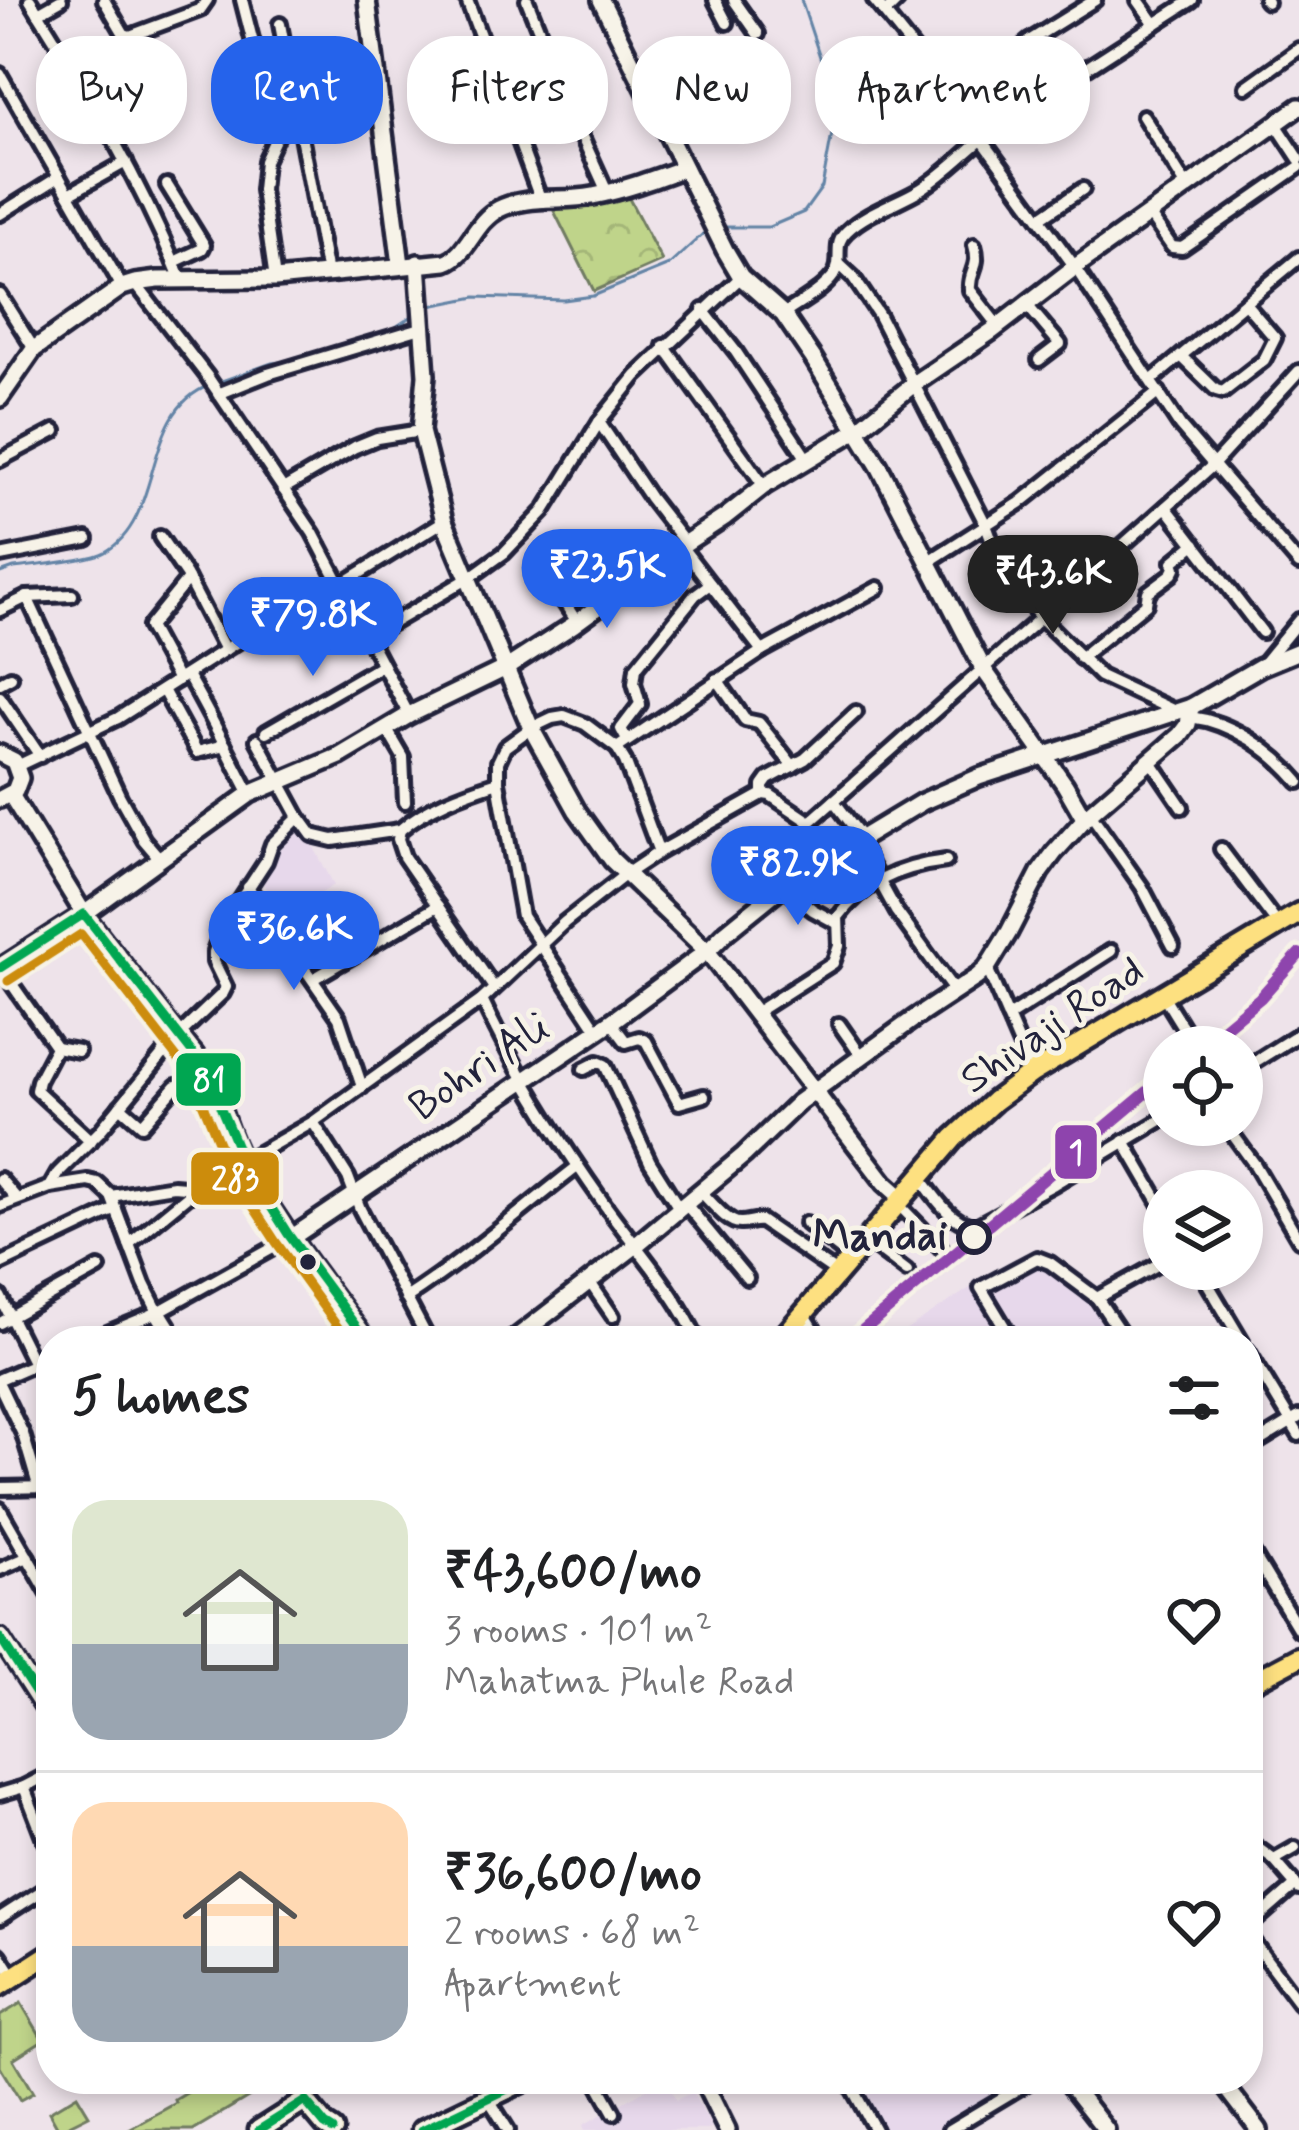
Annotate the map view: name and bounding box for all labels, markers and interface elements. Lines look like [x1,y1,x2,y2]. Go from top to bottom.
chip: Buy [36,36,187,144]
chip: Rent [211,36,383,144]
chip: Filters [407,36,608,144]
chip: New [632,36,791,144]
chip: Apartment [815,36,1090,144]
pin: ₹23.5K [509,529,705,631]
pin: ₹43.6K [955,535,1151,637]
text: ₹23.5K [549,542,665,593]
text: ₹43.6K [994,548,1112,599]
pin: ₹79.8K [215,577,411,679]
text: ₹79.8K [250,590,376,641]
pin: ₹82.9K [700,826,896,928]
text: ₹82.9K [738,839,858,890]
pin: ₹36.6K [196,891,392,993]
text: ₹36.6K [235,904,353,955]
street label: Shivaji Road [950,944,1156,1108]
street label: Bohri Ali [399,1001,561,1135]
map controls [1143,1026,1263,1290]
button: locate [1143,1026,1263,1146]
line badge: 81 [174,1051,243,1108]
text: 81 [193,1060,225,1104]
line badge: 1 [1053,1123,1099,1181]
text: 1 [1069,1132,1083,1176]
line badge: 283 [189,1150,281,1207]
text: 283 [211,1159,259,1203]
button: layers [1143,1170,1263,1290]
place label: Mandai [813,1210,947,1265]
marker: Mandai [958,1221,990,1253]
unlabelled marker [297,1251,319,1273]
text: 5 homes [72,1365,250,1431]
icon: filters [1161,1365,1227,1431]
text: ₹43,600/mo [444,1540,702,1606]
icon: home [168,1548,312,1692]
icon: heart [1161,1587,1227,1653]
text: 3 rooms · 101 m² [444,1606,712,1657]
text: Mahatma Phule Road [444,1657,794,1708]
text: ₹36,600/mo [444,1842,702,1908]
icon: home [168,1850,312,1994]
icon: heart [1161,1889,1227,1955]
text: 2 rooms · 68 m² [444,1908,700,1959]
text: Apartment [444,1959,621,2010]

